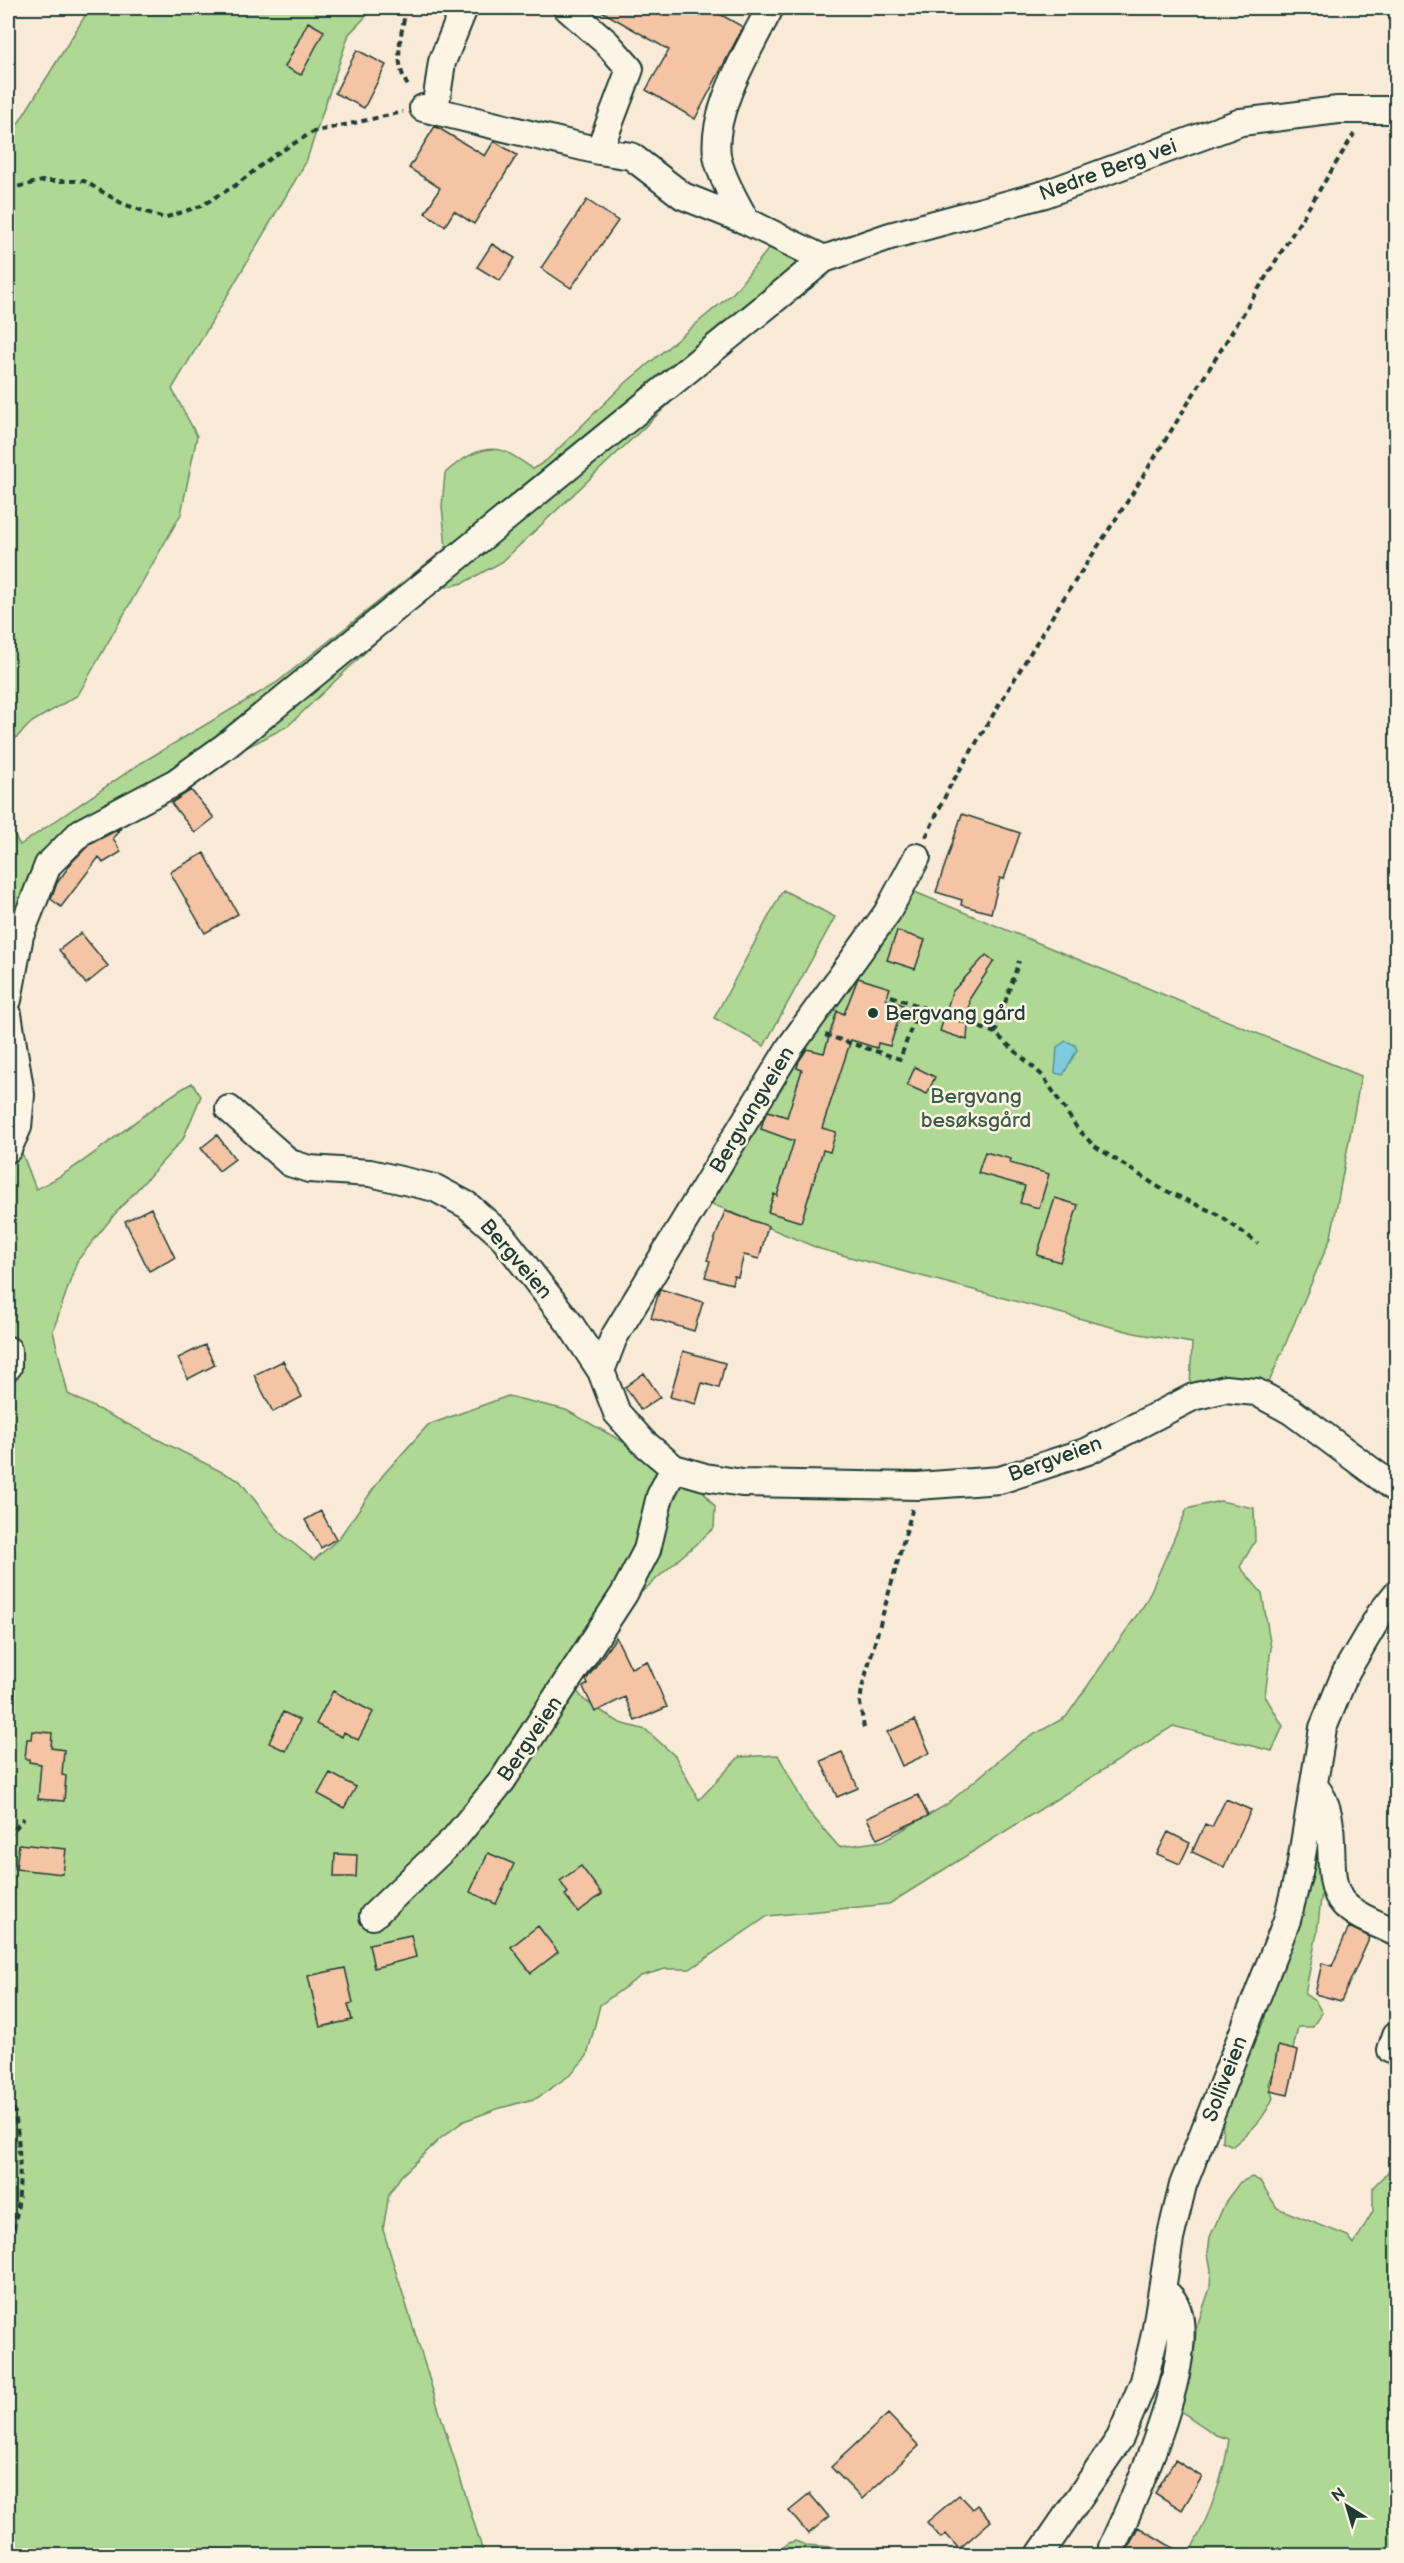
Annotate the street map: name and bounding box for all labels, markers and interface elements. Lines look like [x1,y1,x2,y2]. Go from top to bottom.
street label: Nedre Berg vei [1036,134,1180,206]
place label: Bergvang gård [885,1001,1026,1026]
marker: Bergvang gård [866,1006,880,1020]
street label: Bergvangveien [704,1042,800,1178]
park label: Bergvang besøksgård [921,1084,1031,1133]
street label: Bergveien [475,1214,557,1304]
street label: Bergveien [1005,1431,1105,1487]
street label: Bergveien [492,1692,568,1786]
street label: Solliveien [1197,2033,1253,2125]
north arrow [1317,2476,1377,2536]
text: N [1328,2484,1349,2506]

